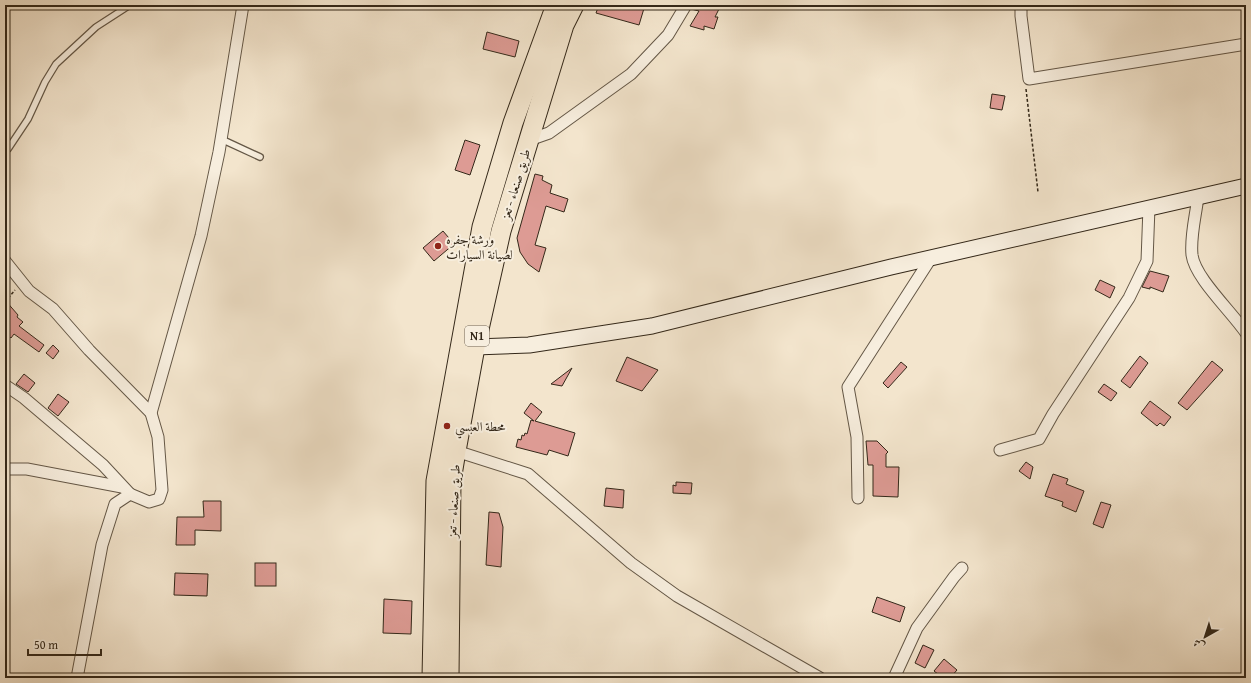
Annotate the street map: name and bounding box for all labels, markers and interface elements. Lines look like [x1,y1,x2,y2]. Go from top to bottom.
street label: طريق صنعاء - تعز [495,146,535,224]
place label: ورشة جفره لصيانة السيارات [446,230,513,264]
marker: ورشة جفره لصيانة السيارات [433,241,443,251]
road number: N1 [465,326,489,346]
place label: محطة العبسي [455,417,505,439]
marker: محطة العبسي [442,421,452,431]
street label: طريق صنعاء - تعز [442,464,465,540]
north arrow [1185,617,1225,657]
scale bar [28,631,101,657]
text: ش [1189,635,1208,654]
text: 50 m [34,636,58,653]

